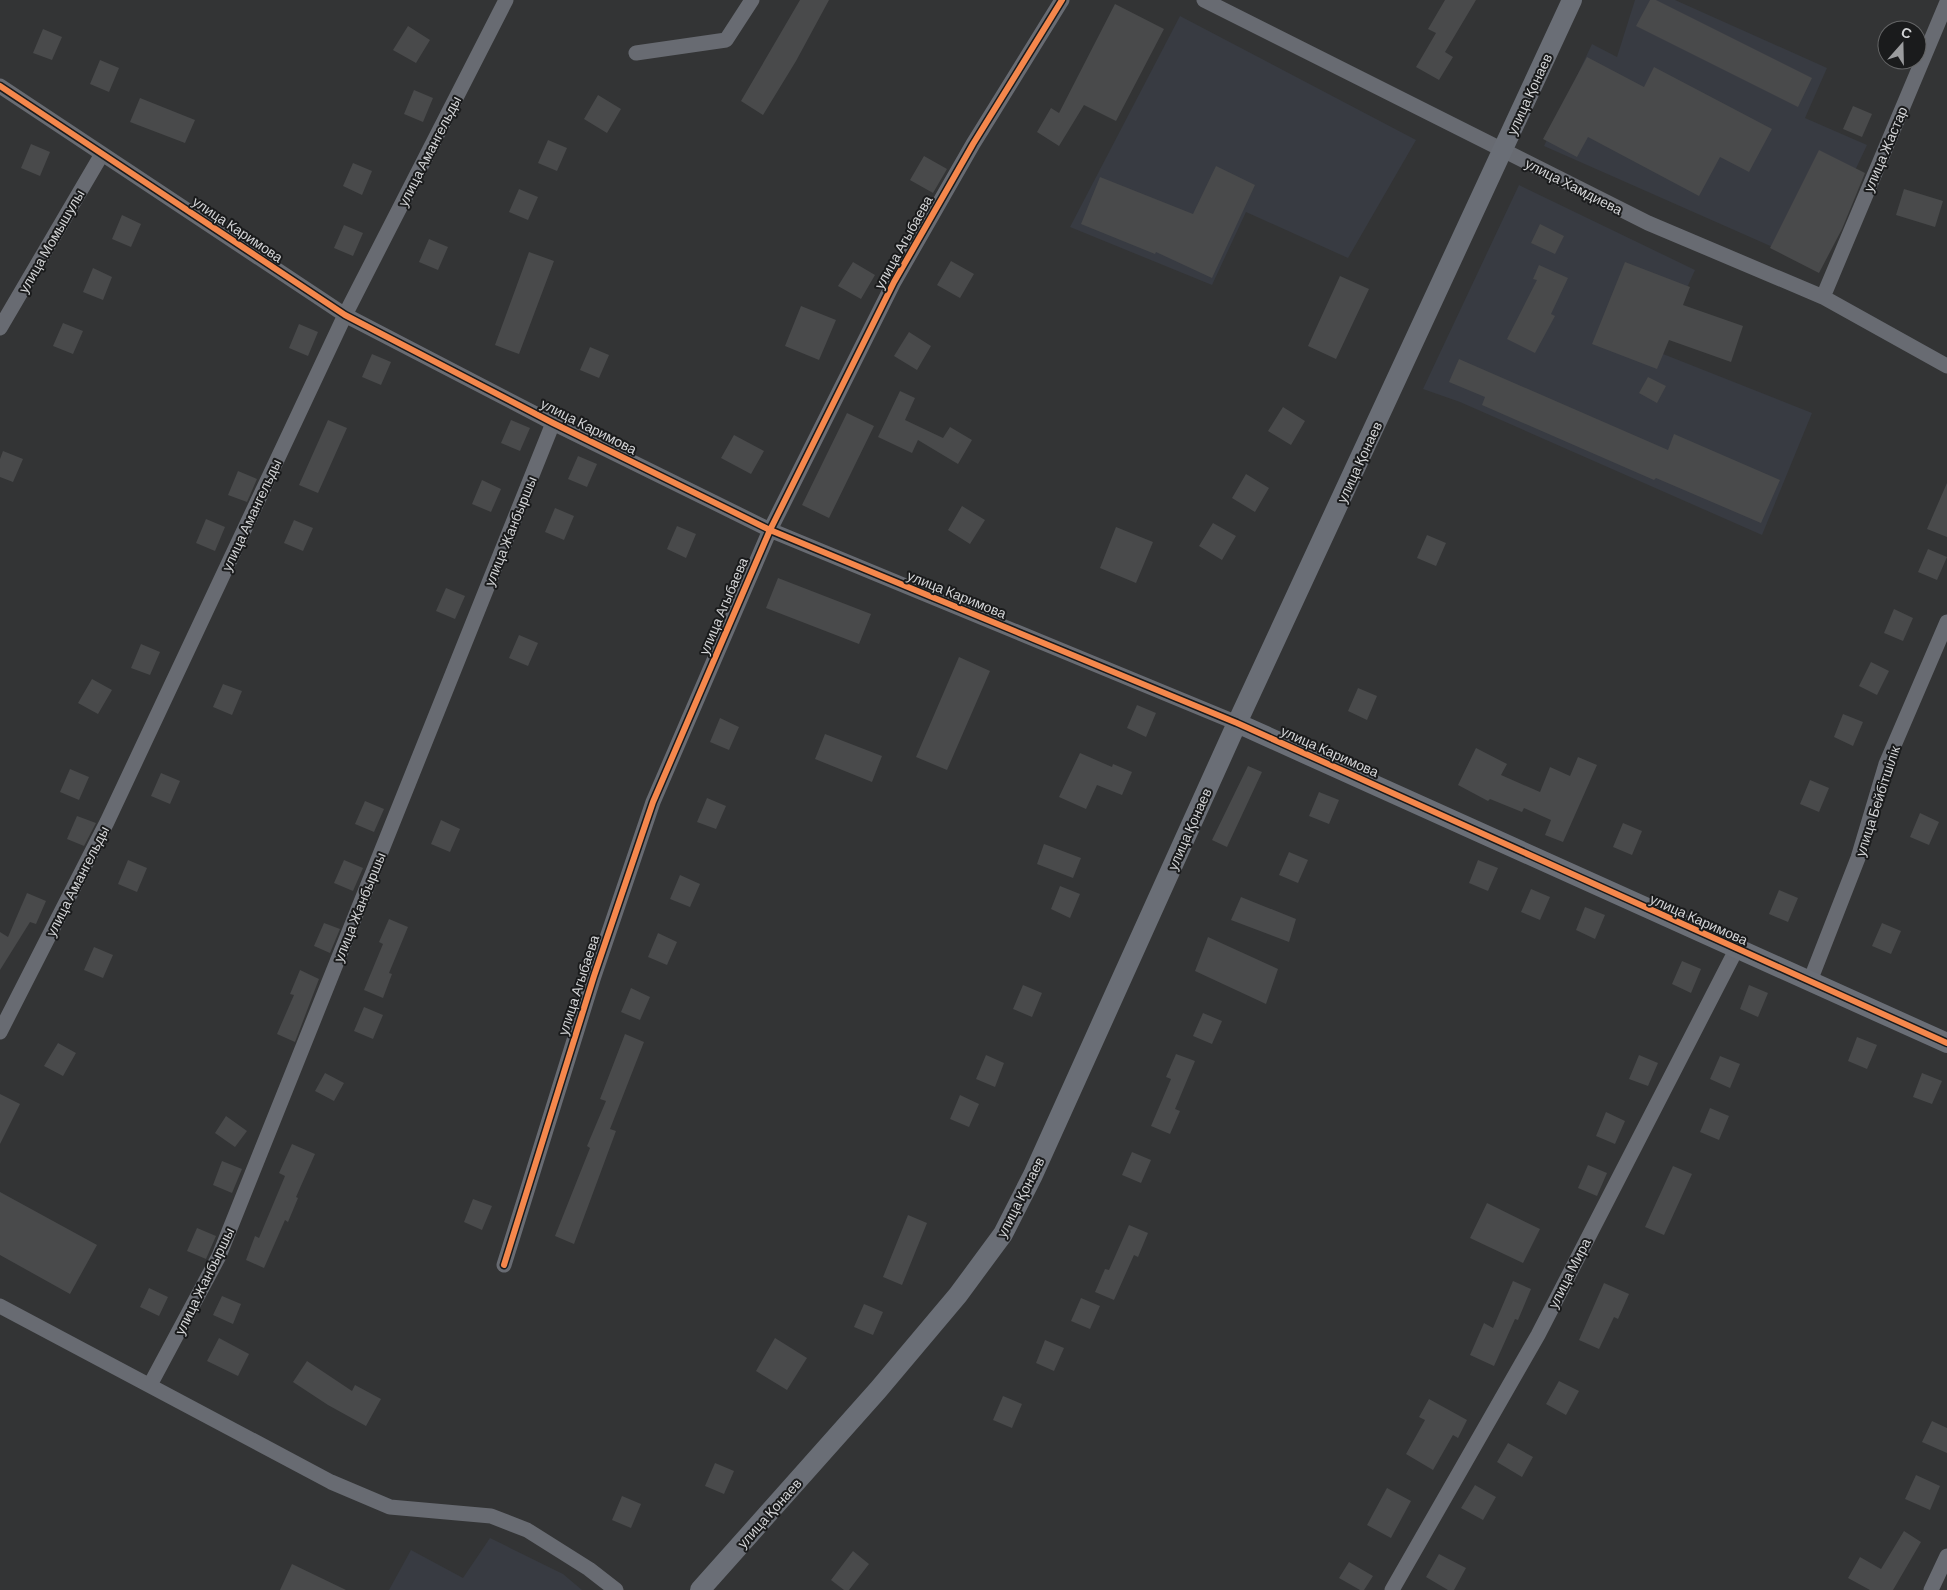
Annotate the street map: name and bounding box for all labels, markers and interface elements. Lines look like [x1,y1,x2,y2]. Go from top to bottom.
north arrow [1877,20,1927,70]
text: С [1899,23,1914,42]
street label: улица Қонаев [1503,51,1555,137]
street label: улица Амангельды [394,93,464,209]
street label: улица Жастар [1859,104,1911,194]
street label: улица Хамдиева [1523,154,1626,218]
street label: улица Момышулы [14,186,88,296]
street label: улица Агыбаева [870,192,936,292]
street label: улица Каримова [190,193,287,266]
street label: улица Каримова [538,395,640,458]
street label: улица Қонаев [1333,419,1385,505]
street label: улица Амангельды [218,456,284,574]
street label: улица Жанбыршы [480,474,540,588]
street label: улица Агыбаева [695,555,751,657]
street label: улица Каримова [905,566,1009,622]
street label: улица Каримова [1278,722,1382,780]
street label: улица Бейбітшілік [1851,743,1903,858]
street label: улица Қонаев [1163,785,1215,873]
street label: улица Амангельды [42,823,112,939]
street label: улица Жанбыршы [329,850,389,964]
street label: улица Каримова [1647,890,1751,948]
street label: улица Агыбаева [554,933,602,1037]
street label: улица Қонаев [992,1154,1048,1240]
street label: улица Жанбыршы [171,1225,237,1337]
street label: улица Мира [1544,1235,1594,1311]
street label: улица Қонаев [733,1475,805,1551]

